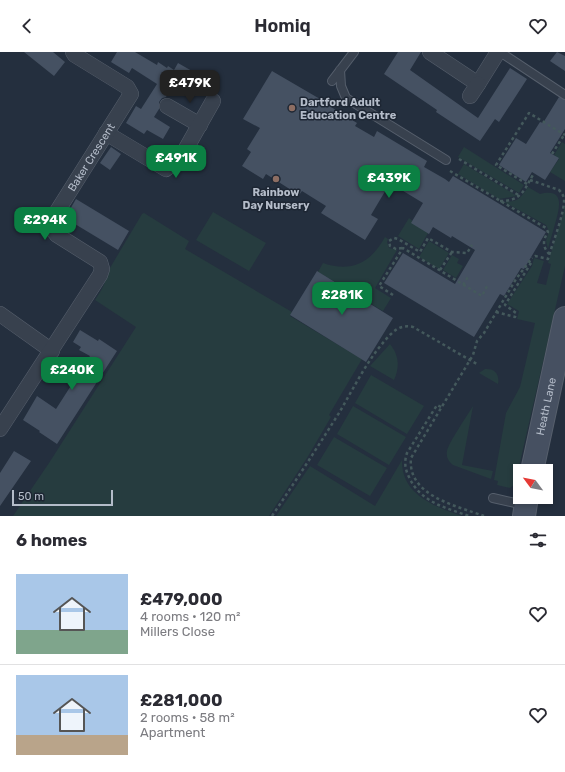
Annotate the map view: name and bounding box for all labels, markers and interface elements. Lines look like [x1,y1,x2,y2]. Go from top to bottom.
icon: back [16,15,38,37]
text: Homiq [254,15,311,37]
icon: heart [527,15,549,37]
pin: £479K [162,70,218,104]
text: £479K [169,75,211,90]
place label: Dartford Adult Education Centre [300,96,397,122]
marker: Dartford Adult Education Centre [287,103,297,113]
street label: Baker Crescent [65,120,118,194]
pin: £491K [148,145,204,179]
text: £491K [155,150,197,165]
pin: £439K [361,165,417,199]
text: £439K [367,170,411,185]
marker: Rainbow Day Nursery [271,174,281,184]
place label: Rainbow Day Nursery [243,186,310,212]
pin: £294K [17,207,73,241]
text: £294K [23,212,67,227]
pin: £281K [314,282,370,316]
text: £281K [321,287,363,302]
pin: £240K [44,357,100,391]
text: £240K [50,362,94,377]
street label: Heath Lane [534,376,559,437]
north arrow [513,464,553,504]
map controls [513,464,553,504]
scale bar [12,488,113,507]
text: 50 m [18,490,44,503]
icon: filters [527,529,549,551]
text: 6 homes [16,530,87,550]
text: £479,000 [140,589,223,609]
icon: home [48,590,96,638]
icon: heart [527,603,549,625]
text: 4 rooms · 120 m² [140,609,240,624]
text: Millers Close [140,624,215,639]
text: £281,000 [140,690,223,710]
icon: home [48,691,96,739]
icon: heart [527,704,549,726]
text: 2 rooms · 58 m² [140,710,235,725]
text: Apartment [140,725,205,740]

